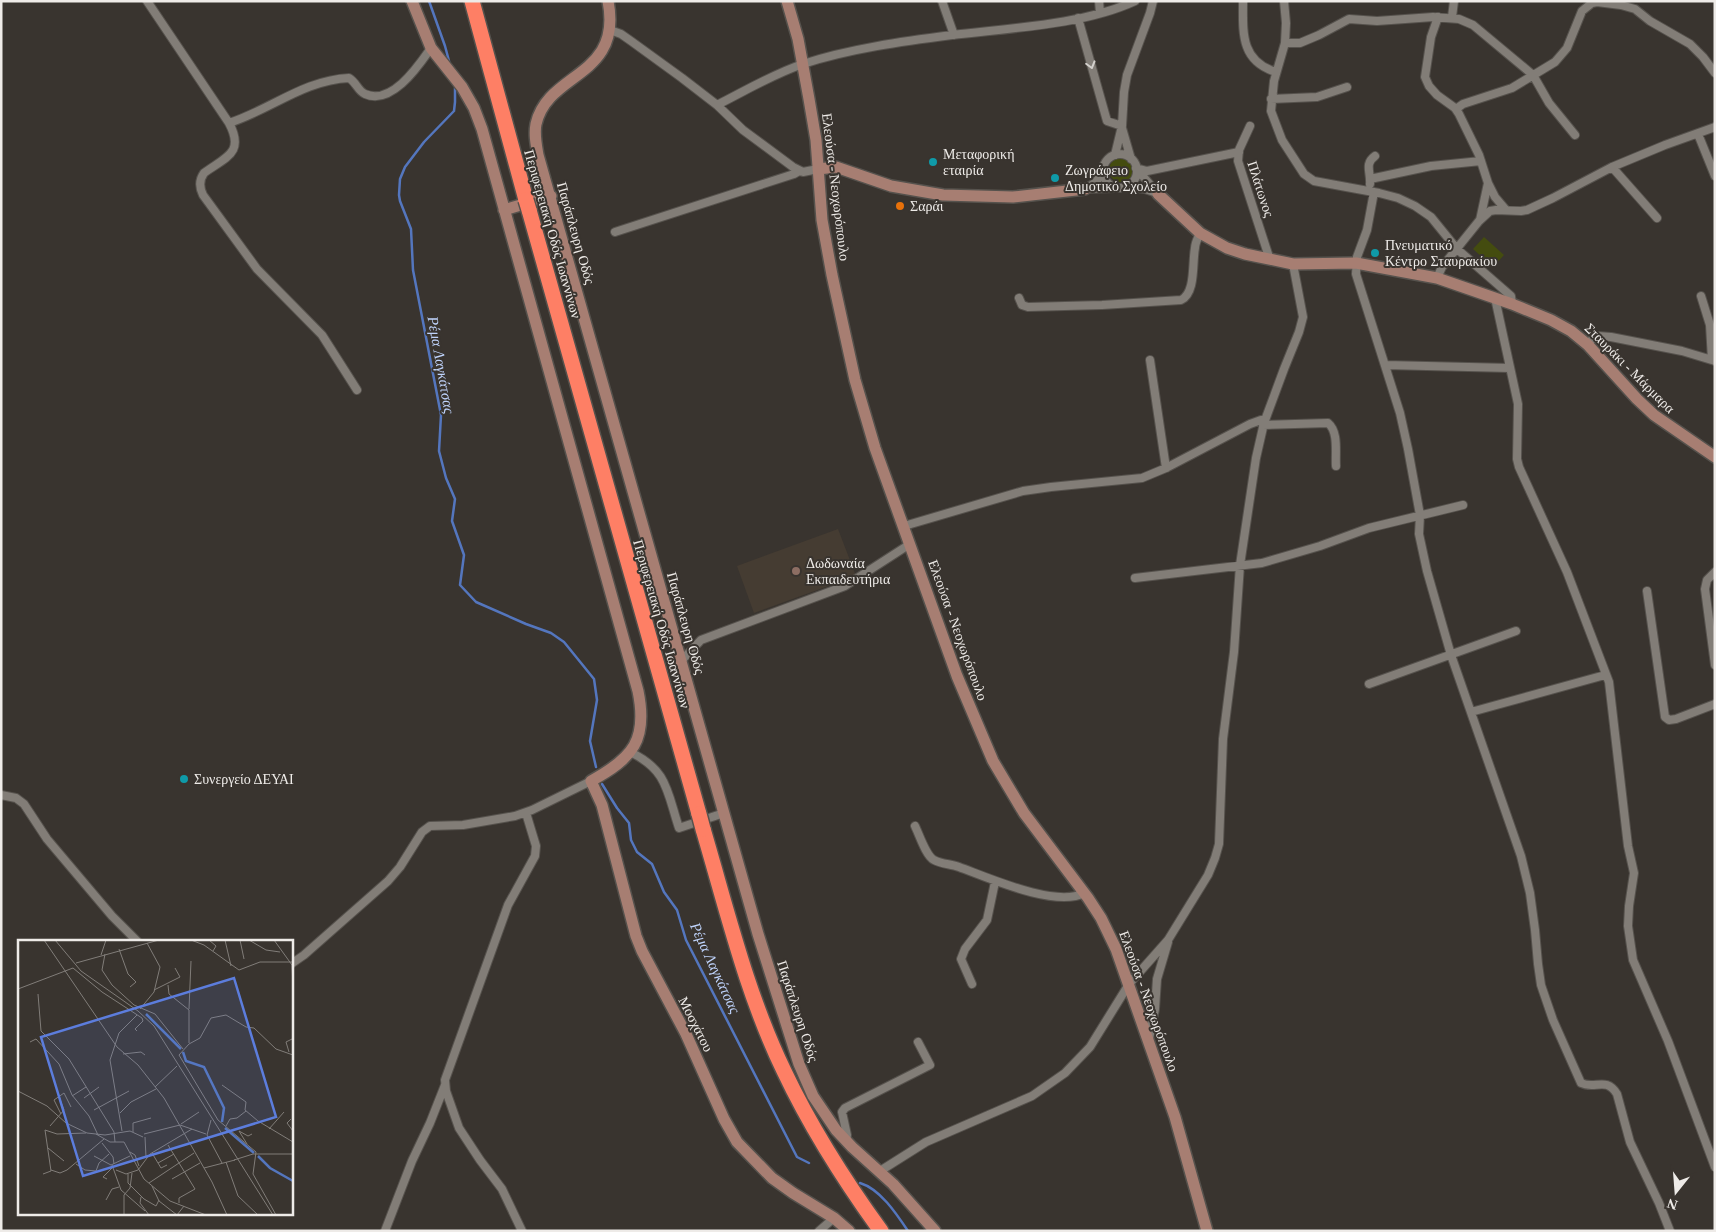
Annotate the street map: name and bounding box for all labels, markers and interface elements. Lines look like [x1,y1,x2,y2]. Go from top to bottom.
one-way arrow [1086,61,1096,69]
street label: Ελεούσα - Νεοχωρόπουλο [819,112,852,262]
place label: Μεταφορική εταιρία [943,147,1015,178]
street label: Περιφερειακή Οδός Ιωαννίνων [521,148,584,320]
marker: Μεταφορική εταιρία [927,156,939,168]
street label: Πλάτωνος [1244,159,1277,219]
place label: Ζωγράφειο Δημοτικό Σχολείο [1065,163,1167,194]
marker: Ζωγράφειο Δημοτικό Σχολείο [1049,172,1061,184]
street label: Παράπλευρη Οδός [554,180,597,286]
place label: Σαράι [910,199,944,214]
marker: Σαράι [894,200,906,212]
place label: Πνευματικό Κέντρο Σταυρακίου [1385,238,1497,269]
marker: Πνευματικό Κέντρο Σταυρακίου [1369,247,1381,259]
water label: Ρέμα Λαγκάτσας [424,314,458,416]
street label: Σταυράκι - Μάρμαρα [1582,320,1678,417]
street label: Περιφερειακή Οδός Ιωαννίνων [630,538,693,710]
place label: Δωδωναία Εκπαιδευτήρια [806,556,891,587]
street label: Ελεούσα - Νεοχωρόπουλο [925,558,990,703]
marker: Δωδωναία Εκπαιδευτήρια [790,565,802,577]
street label: Παράπλευρη Οδός [664,570,707,676]
place label: Συνεργείο ΔΕΥΑΙ [194,772,294,787]
marker: Συνεργείο ΔΕΥΑΙ [178,773,190,785]
water label: Ρέμα Λαγκάτσας [686,919,743,1017]
street label: Ελεούσα - Νεοχωρόπουλο [1116,929,1181,1074]
inset map [18,940,292,1214]
street label: Παράπλευρη Οδός [774,959,821,1064]
street label: Μοσχάτου [675,994,716,1054]
north arrow [1651,1167,1701,1217]
text: N [1665,1195,1679,1213]

